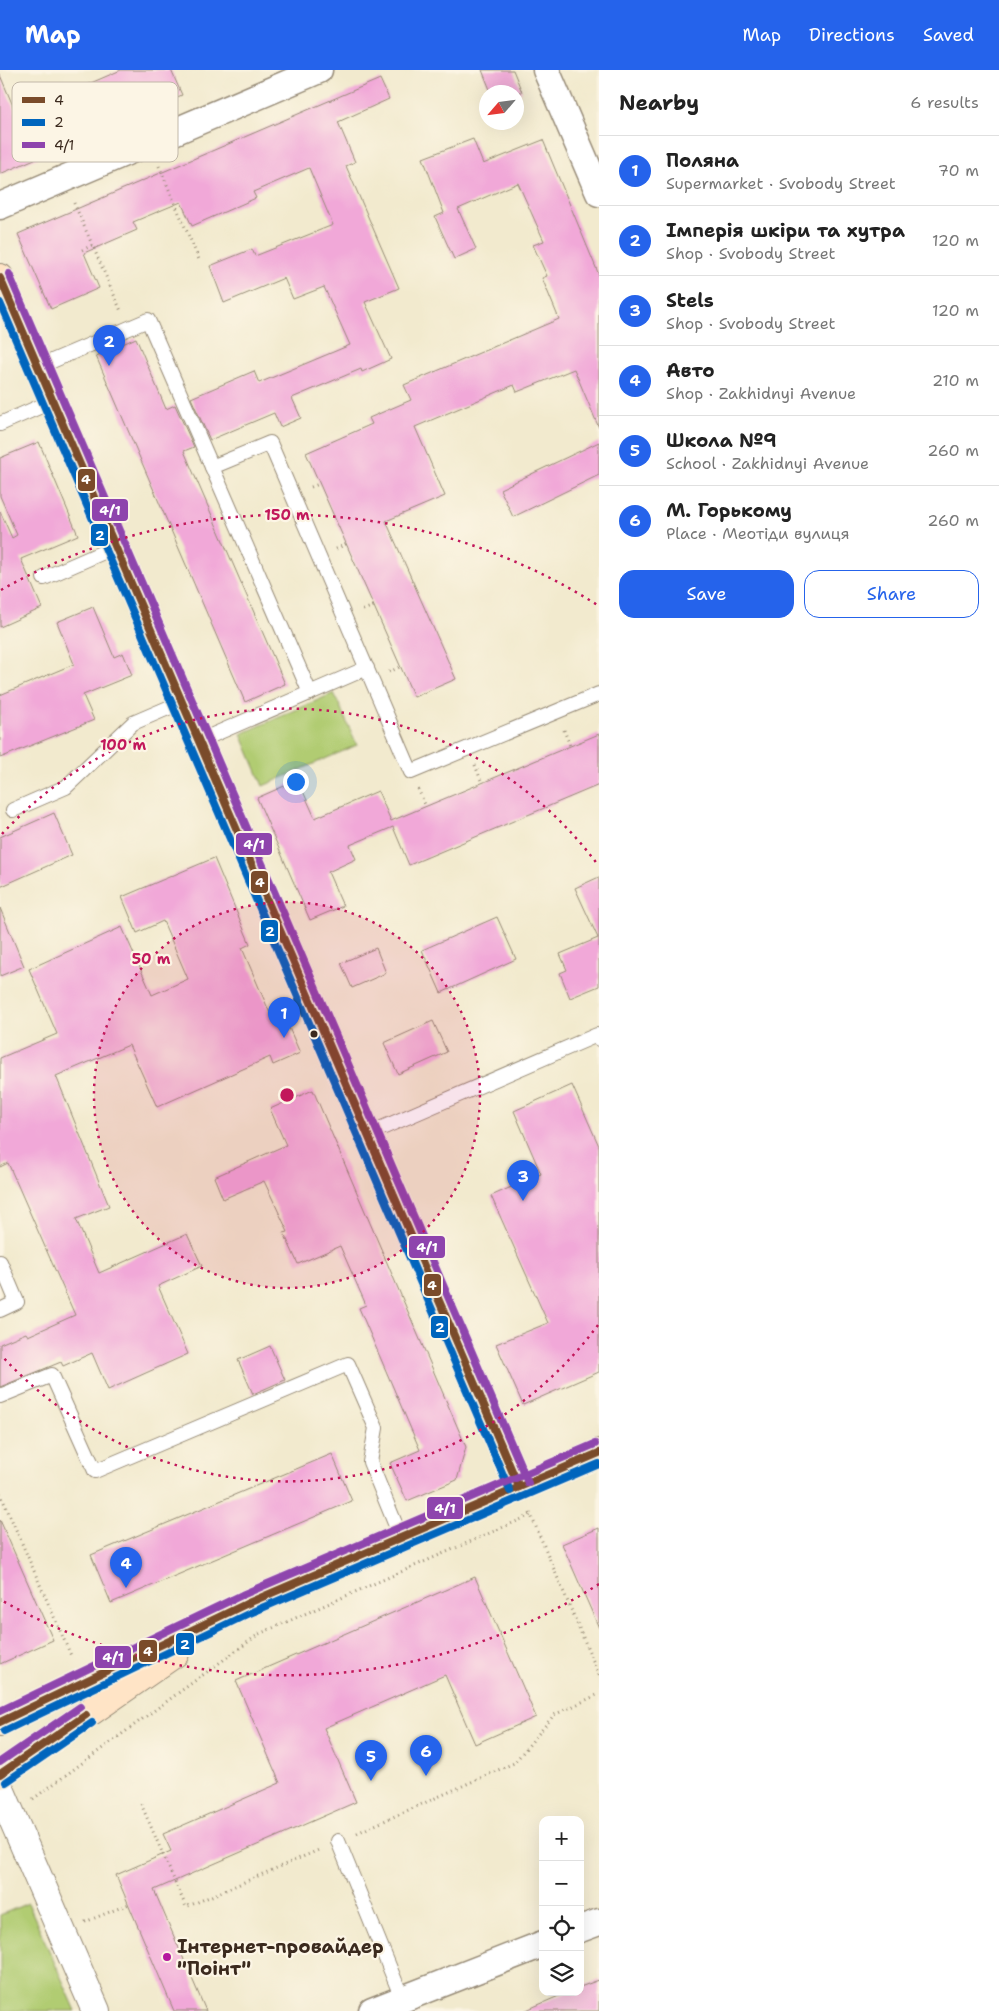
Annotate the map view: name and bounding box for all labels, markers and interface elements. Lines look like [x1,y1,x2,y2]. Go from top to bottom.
text: Map [25,19,81,51]
text: Map [743,23,781,47]
text: Directions [809,23,895,47]
text: Saved [923,23,974,47]
legend [12,82,178,162]
north arrow [479,85,524,130]
text: Nearby [619,89,699,117]
text: 4 [54,91,64,109]
text: 6 results [910,92,979,113]
text: 2 [54,113,64,131]
text: 4/1 [54,136,74,154]
text: Поляна [666,148,739,173]
text: 1 [631,160,639,181]
text: 70 m [938,160,979,181]
text: Supermarket · Svobody Street [666,173,896,194]
text: Імперія шкіри та хутра [666,218,905,243]
text: 2 [629,230,641,251]
text: 120 m [932,230,979,251]
text: Shop · Svobody Street [666,243,836,264]
text: Stels [666,288,714,313]
text: 3 [629,300,641,321]
text: 120 m [932,300,979,321]
text: Shop · Svobody Street [666,313,836,334]
pin: 2 [93,325,125,366]
text: Авто [666,358,715,383]
text: 4 [629,370,641,391]
text: 210 m [932,370,979,391]
text: Shop · Zakhidnyi Avenue [666,383,856,404]
text: Школа №9 [666,428,777,453]
text: 5 [630,440,640,461]
text: 260 m [927,440,979,461]
text: School · Zakhidnyi Avenue [666,453,869,474]
line badge: 4 [77,468,96,492]
text: 4 [81,470,91,488]
line badge: 4/1 [91,498,129,522]
text: М. Горькому [666,498,792,523]
text: 4/1 [99,501,121,519]
text: 150 m [264,505,310,525]
text: 6 [629,510,641,531]
text: 260 m [927,510,979,531]
line badge: 2 [90,523,109,547]
text: Place · Меотіди вулиця [666,523,850,544]
text: 2 [95,526,105,544]
button: Save [619,570,794,618]
button: Share [804,570,979,618]
text: 100 m [100,735,146,755]
your location [283,769,309,795]
line badge: 4/1 [235,832,273,856]
text: 4/1 [243,835,265,853]
line badge: 4 [250,870,269,894]
text: 4 [255,873,265,891]
line badge: 2 [260,919,279,943]
text: 2 [265,922,275,940]
text: 50 m [132,949,171,969]
pin: 1 [268,997,300,1038]
unlabelled marker [309,1029,319,1039]
centre of rings [278,1086,296,1104]
pin: 3 [507,1160,539,1201]
line badge: 4/1 [408,1235,446,1259]
text: 4/1 [416,1238,438,1256]
line badge: 4 [423,1273,442,1297]
text: 4 [427,1276,437,1294]
line badge: 2 [430,1315,449,1339]
text: 2 [435,1318,445,1336]
line badge: 4/1 [426,1496,464,1520]
text: 4/1 [434,1499,456,1517]
pin: 4 [110,1547,142,1588]
line badge: 2 [175,1632,195,1656]
text: 2 [180,1635,190,1653]
line badge: 4 [138,1639,158,1663]
text: 4 [143,1642,153,1660]
line badge: 4/1 [94,1645,132,1669]
text: 4/1 [102,1648,124,1666]
pin: 6 [410,1735,442,1776]
pin: 5 [355,1740,387,1781]
map controls [539,1816,584,1996]
button: + [539,1816,584,1861]
button: − [539,1861,584,1906]
button: locate [539,1906,584,1951]
place label: Інтернет-провайдер "Поінт" [177,1934,384,1981]
marker: Інтернет-провайдер "Поінт" [161,1951,173,1963]
button: layers [539,1951,584,1996]

